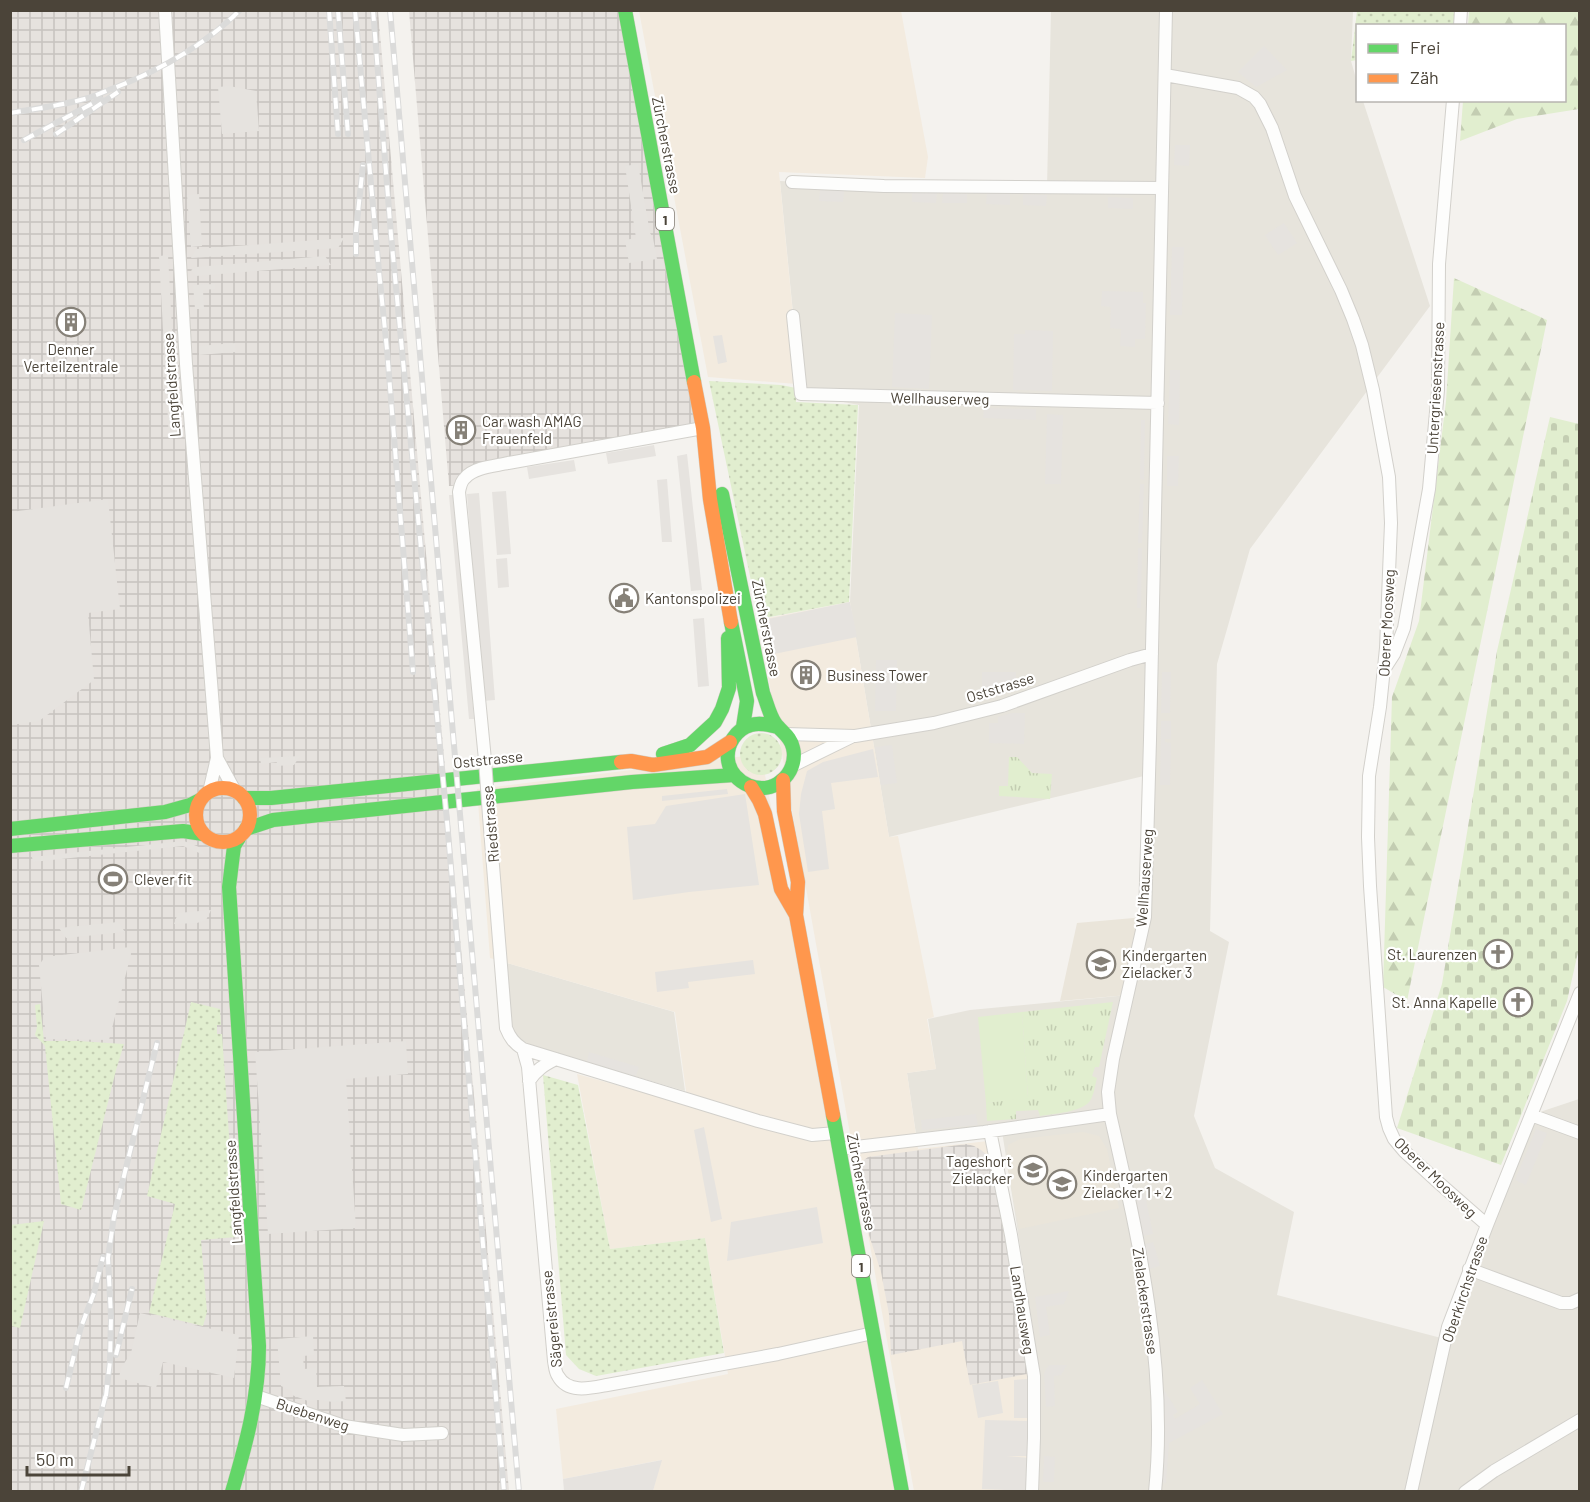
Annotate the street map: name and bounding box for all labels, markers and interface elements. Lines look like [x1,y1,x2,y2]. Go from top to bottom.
legend [1356,24,1566,102]
text: Frei [1410,36,1441,58]
text: Zäh [1410,66,1439,88]
street label: Zürcherstrasse [649,95,685,195]
road number: 1 [656,208,674,230]
building icon: Denner Verteilzentrale [55,306,87,338]
street label: Untergriesenstrasse [1423,321,1447,455]
street label: Langfeldstrasse [158,332,184,438]
place label: Denner Verteilzentrale [23,340,119,375]
street label: Wellhauserweg [890,388,990,408]
place label: Car wash AMAG Frauenfeld [482,412,582,447]
building icon: Car wash AMAG Frauenfeld [445,414,477,446]
street label: Oberer Moosweg [1374,569,1398,677]
street label: Zürcherstrasse [749,578,785,678]
public building icon: Kantonspolizei [608,582,640,614]
place label: Kantonspolizei [645,589,741,607]
building icon: Business Tower [790,659,822,691]
place label: Business Tower [827,666,928,684]
street label: Oststrasse [964,668,1036,706]
street label: Oststrasse [452,746,524,772]
street label: Riedstrasse [478,785,502,863]
street label: Wellhauserweg [1132,828,1156,928]
sports icon: Clever fit [97,863,129,895]
place label: Clever fit [134,870,192,888]
church icon: St. Laurenzen [1482,938,1514,970]
place label: St. Laurenzen [1387,945,1477,963]
place label: Kindergarten Zielacker 3 [1122,946,1207,981]
school or university icon: Kindergarten Zielacker 3 [1085,948,1117,980]
church icon: St. Anna Kapelle [1502,986,1534,1018]
place label: St. Anna Kapelle [1392,993,1497,1011]
street label: Zürcherstrasse [844,1132,880,1232]
street label: Oberer Moosweg [1391,1133,1481,1221]
street label: Langfeldstrasse [220,1139,246,1245]
place label: Tageshort Zielacker [946,1152,1013,1187]
school or university icon: Tageshort Zielacker [1017,1154,1049,1186]
place label: Kindergarten Zielacker 1 + 2 [1083,1166,1172,1201]
school or university icon: Kindergarten Zielacker 1 + 2 [1046,1168,1078,1200]
street label: Oberkirchstrasse [1437,1233,1491,1345]
street label: Zielackerstrasse [1130,1246,1162,1356]
road number: 1 [852,1255,870,1277]
street label: Landhausweg [1007,1264,1039,1356]
street label: Sägereistrasse [537,1270,565,1368]
street label: Buebenweg [274,1394,352,1434]
scale bar [27,1439,129,1477]
text: 50 m [36,1448,74,1470]

